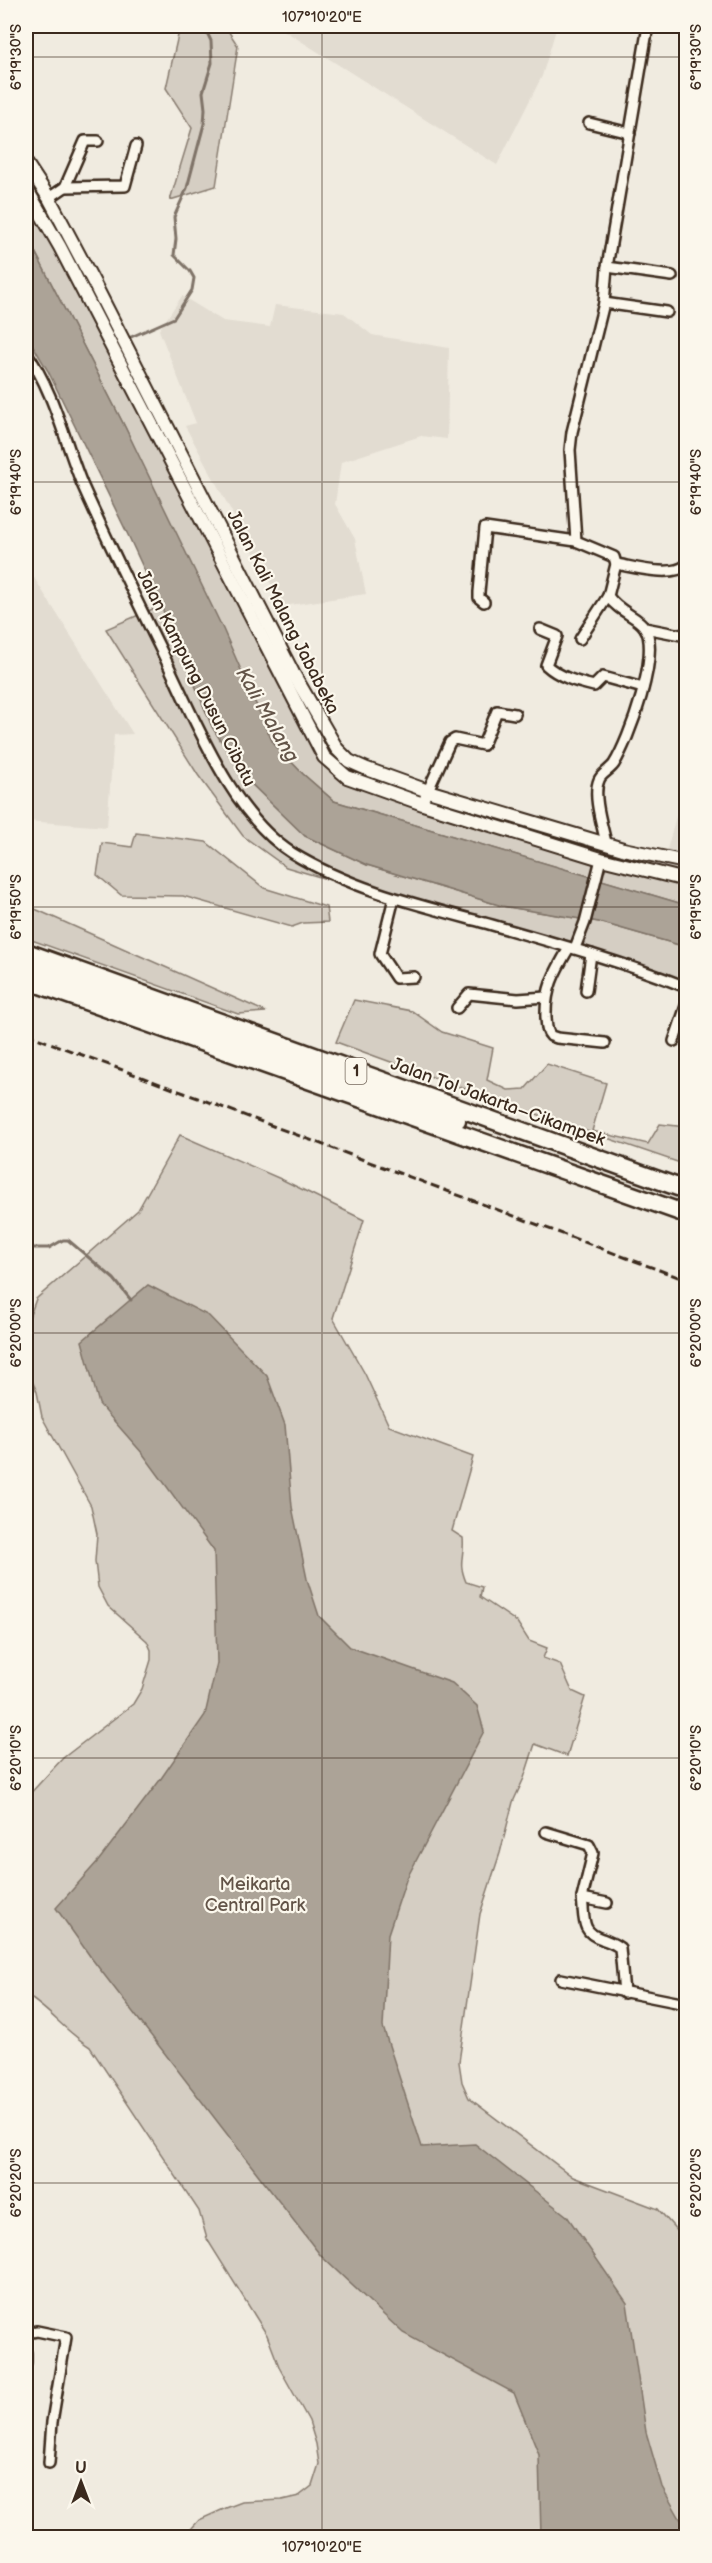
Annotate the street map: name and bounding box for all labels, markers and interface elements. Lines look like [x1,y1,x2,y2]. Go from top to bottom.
text: 107°10'20"E [282,8,362,27]
text: 6°19'30"S [7,24,26,90]
text: 6°19'30"S [687,24,706,90]
text: 6°19'40"S [7,449,26,515]
text: 6°19'40"S [687,449,706,515]
street label: Jalan Kali Malang Jababeka [222,506,344,718]
street label: Jalan Kampung Dusun Cibatu [132,566,260,790]
water label: Kali Malang [230,663,304,767]
text: 6°19'50"S [7,874,26,940]
text: 6°19'50"S [687,874,706,940]
street label: Jalan Tol Jakarta–Cikampek [388,1053,608,1151]
road number: 1 [346,1058,366,1084]
text: 6°20'00"S [7,1298,26,1368]
text: 6°20'00"S [687,1298,706,1368]
text: 6°20'10"S [7,1725,26,1791]
text: 6°20'10"S [687,1725,706,1791]
park label: Meikarta Central Park [205,1874,305,1916]
text: 6°20'20"S [7,2148,26,2218]
text: 6°20'20"S [687,2148,706,2218]
north arrow [51,2452,111,2512]
text: U [75,2459,87,2478]
text: 107°10'20"E [282,2538,362,2557]

